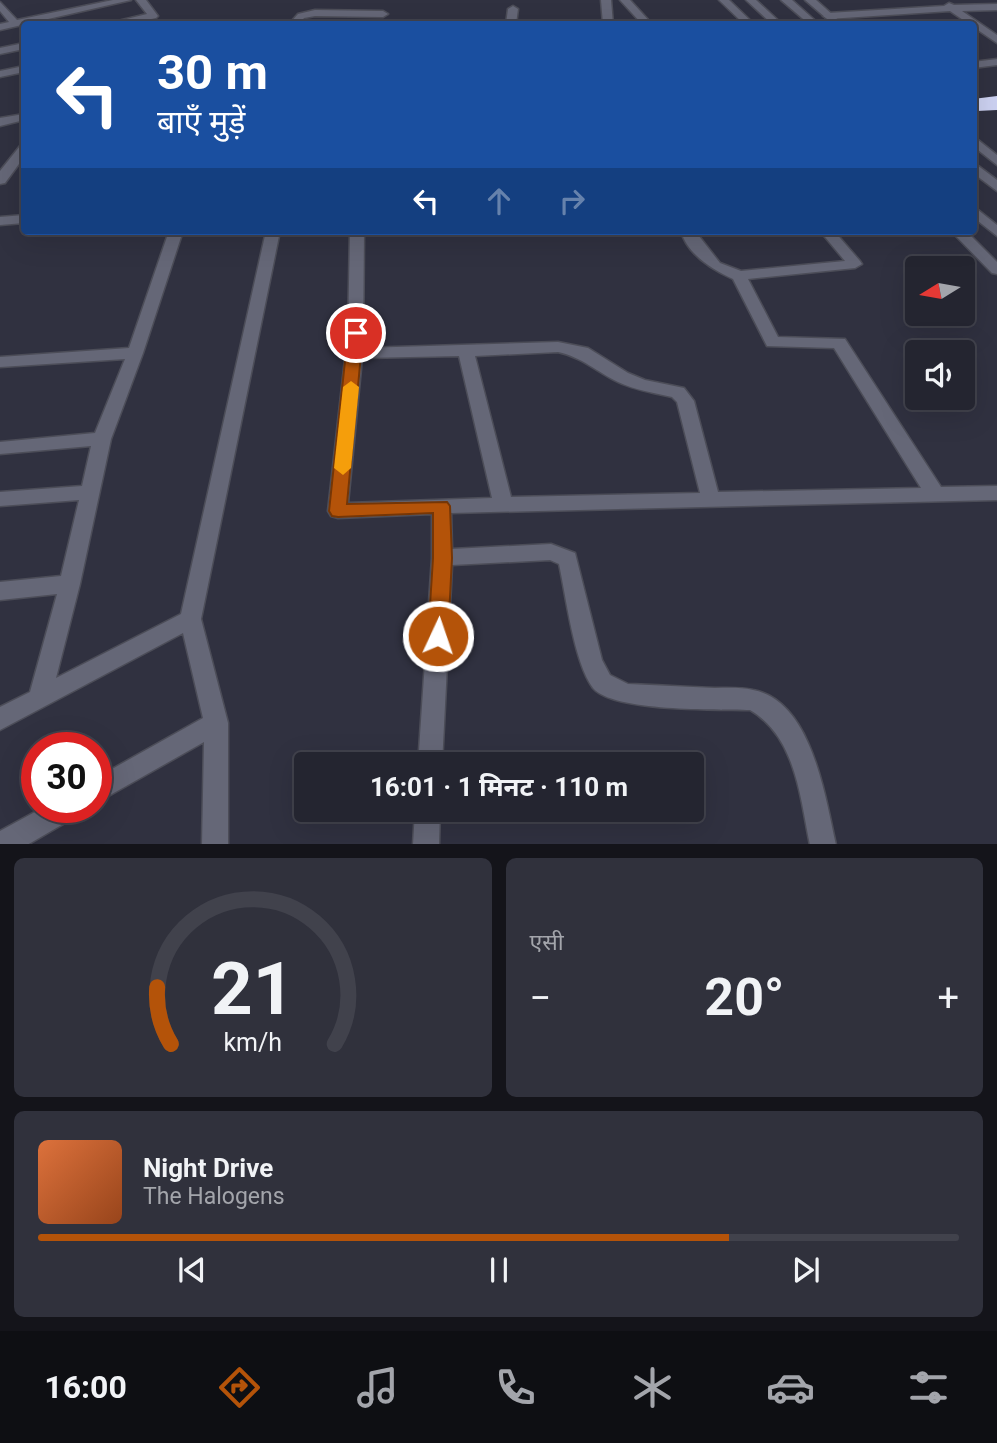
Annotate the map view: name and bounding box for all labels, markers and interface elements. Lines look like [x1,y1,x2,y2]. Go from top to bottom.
text: 30 m [157,44,268,101]
icon: left [42,49,133,140]
text: बाएँ मुड़ें [157,103,245,141]
icon: left [407,182,445,220]
icon: ahead [480,182,518,220]
icon: right [553,182,591,220]
north arrow [905,256,975,326]
map controls [905,256,975,410]
pin [326,303,386,363]
icon: arrive [337,314,375,352]
button: sound [905,340,975,410]
position arrow [401,599,475,673]
speed limit sign: 30 [21,732,112,823]
text: 16:01 · 1 मिनट · 110 m [370,772,628,802]
text: एसी [530,929,564,956]
text: 21 [211,946,295,1032]
text: 20° [704,967,784,1028]
text: − [530,976,551,1020]
text: + [937,976,959,1020]
text: km/h [223,1027,282,1056]
text: Night Drive [143,1153,273,1183]
text: The Halogens [143,1183,285,1210]
icon: previous [173,1251,211,1289]
icon: pause [480,1251,518,1289]
icon: next [787,1251,825,1289]
icon: directions [215,1363,264,1412]
icon: music [353,1363,402,1412]
icon: phone [491,1363,540,1412]
icon: climate [628,1363,677,1412]
icon: car [766,1363,815,1412]
icon: filters [904,1363,953,1412]
text: 16:00 [44,1368,127,1406]

